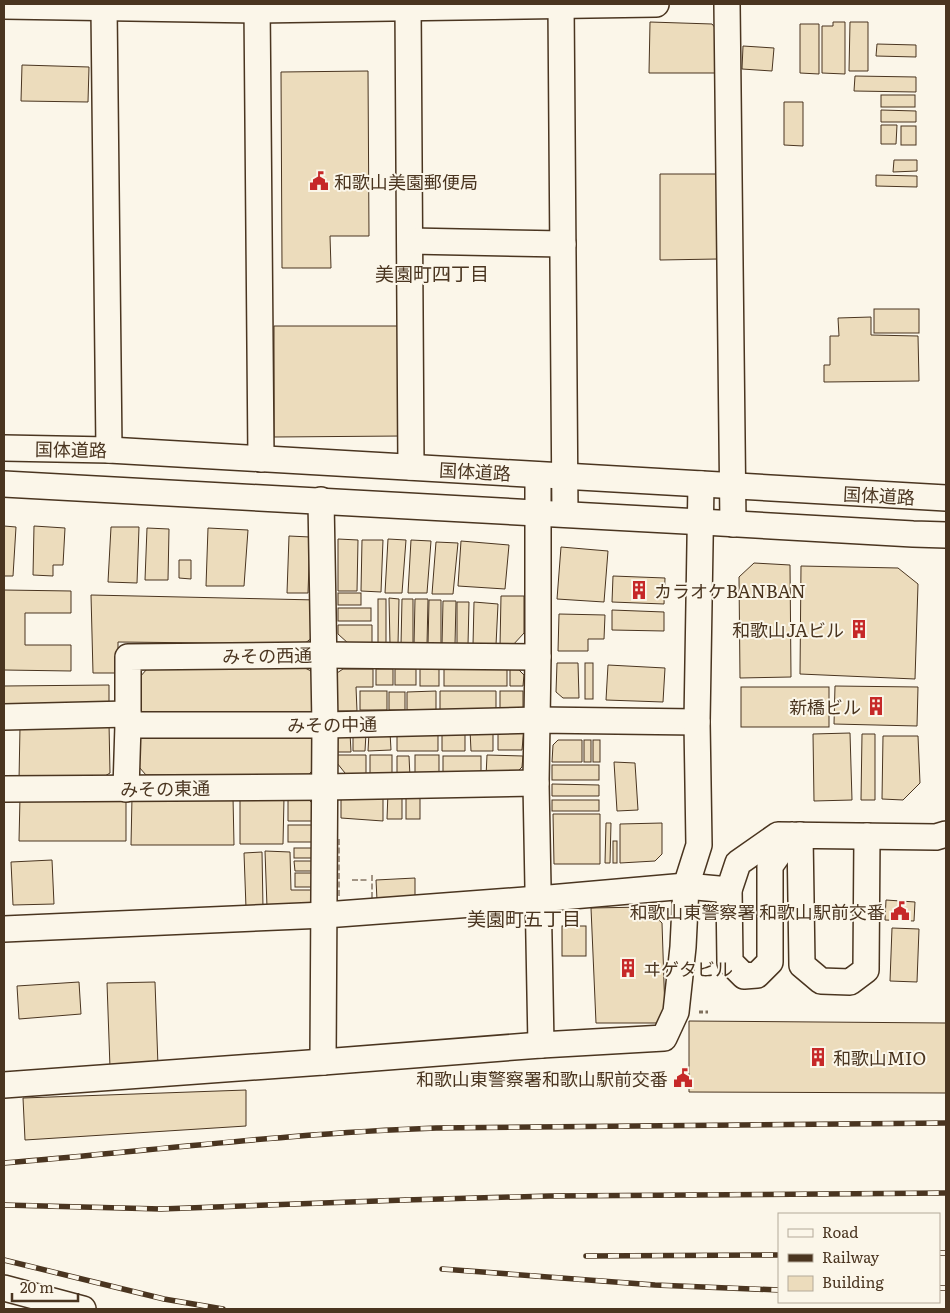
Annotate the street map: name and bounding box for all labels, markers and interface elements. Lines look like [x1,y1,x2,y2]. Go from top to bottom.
place label: 和歌山美園郵便局 [334,168,478,195]
public building icon: 和歌山美園郵便局 [308,170,330,192]
district label: 美園町四丁目 [375,259,489,287]
street label: 国体道路 [35,435,107,463]
street label: 国体道路 [438,456,512,486]
street label: 国体道路 [842,480,916,510]
place label: カラオケBANBAN [654,577,806,604]
building icon: カラオケBANBAN [628,579,650,601]
place label: 和歌山JAビル [732,616,844,643]
building icon: 和歌山JAビル [848,618,870,640]
street label: みその西通 [222,641,312,669]
place label: 新橋ビル [789,693,861,720]
building icon: 新橋ビル [865,695,887,717]
street label: みその中通 [287,710,377,738]
street label: みその東通 [120,774,210,802]
place label: 和歌山東警察署 和歌山駅前交番 [629,898,885,925]
public building icon: 和歌山東警察署 和歌山駅前交番 [889,900,911,922]
district label: 美園町五丁目 [467,904,581,932]
place label: ヰゲタビル [643,955,733,982]
building icon: ヰゲタビル [617,957,639,979]
place label: 和歌山MIO [833,1044,926,1071]
building icon: 和歌山MIO [807,1046,829,1068]
place label: 和歌山東警察署和歌山駅前交番 [416,1065,668,1092]
public building icon: 和歌山東警察署和歌山駅前交番 [672,1067,694,1089]
legend [778,1213,940,1303]
text: Road [822,1220,858,1243]
text: Railway [822,1245,880,1268]
scale bar [12,1270,79,1302]
text: Building [822,1270,884,1293]
text: 20 m [20,1275,54,1298]

